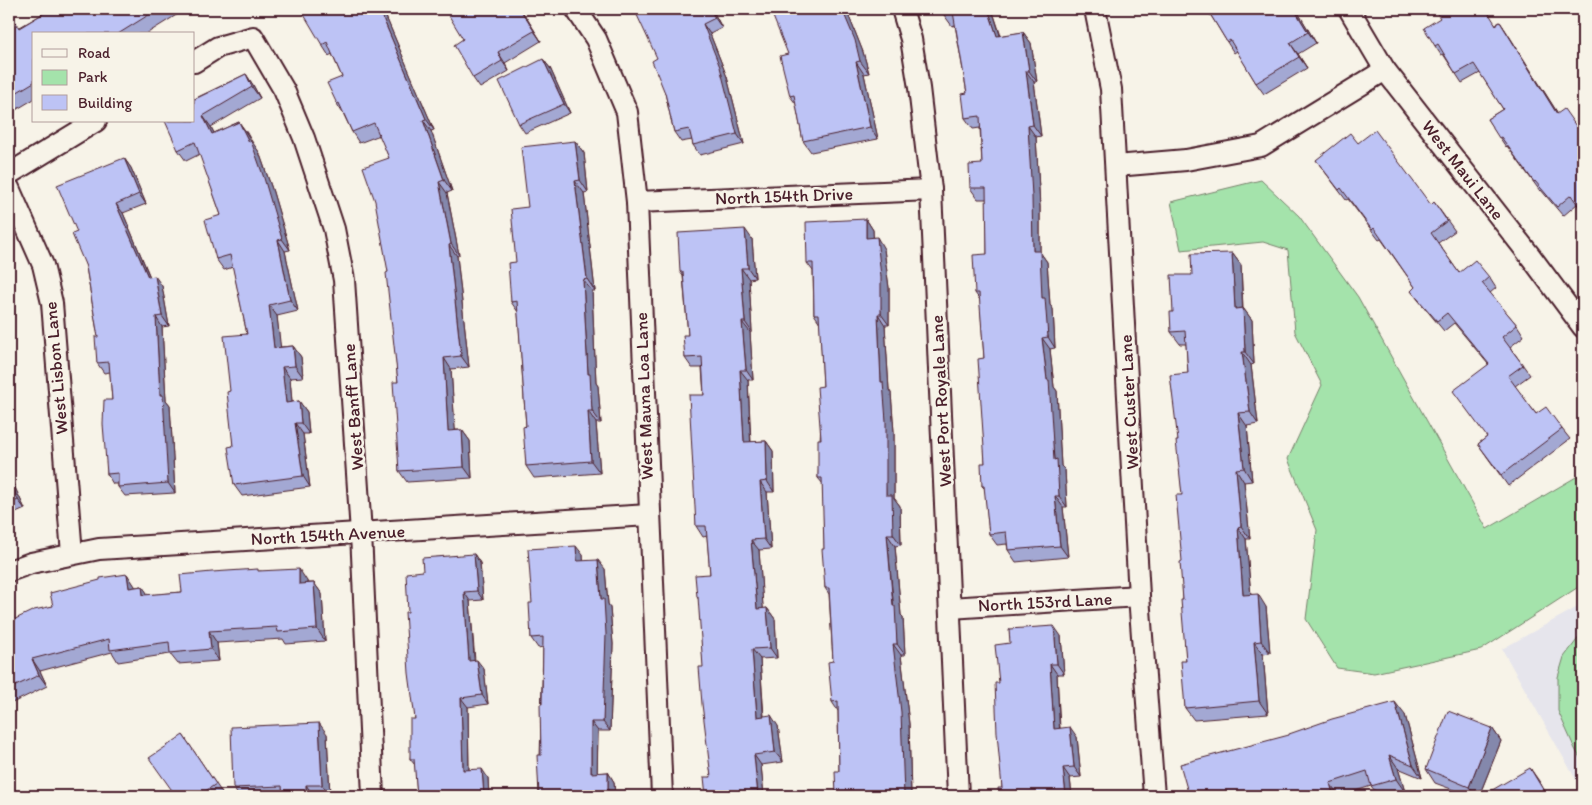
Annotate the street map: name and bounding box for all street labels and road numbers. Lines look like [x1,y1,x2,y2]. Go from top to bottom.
street label: West Maui Lane [1417,116,1509,224]
street label: North 154th Drive [715,183,853,209]
street label: West Lisbon Lane [39,301,73,435]
street label: West Mauna Loa Lane [630,312,658,480]
street label: West Port Royale Lane [926,314,956,488]
street label: West Custer Lane [1114,334,1144,470]
street label: West Banff Lane [338,343,368,471]
street label: North 154th Avenue [250,520,406,550]
street label: North 153rd Lane [977,587,1113,617]

